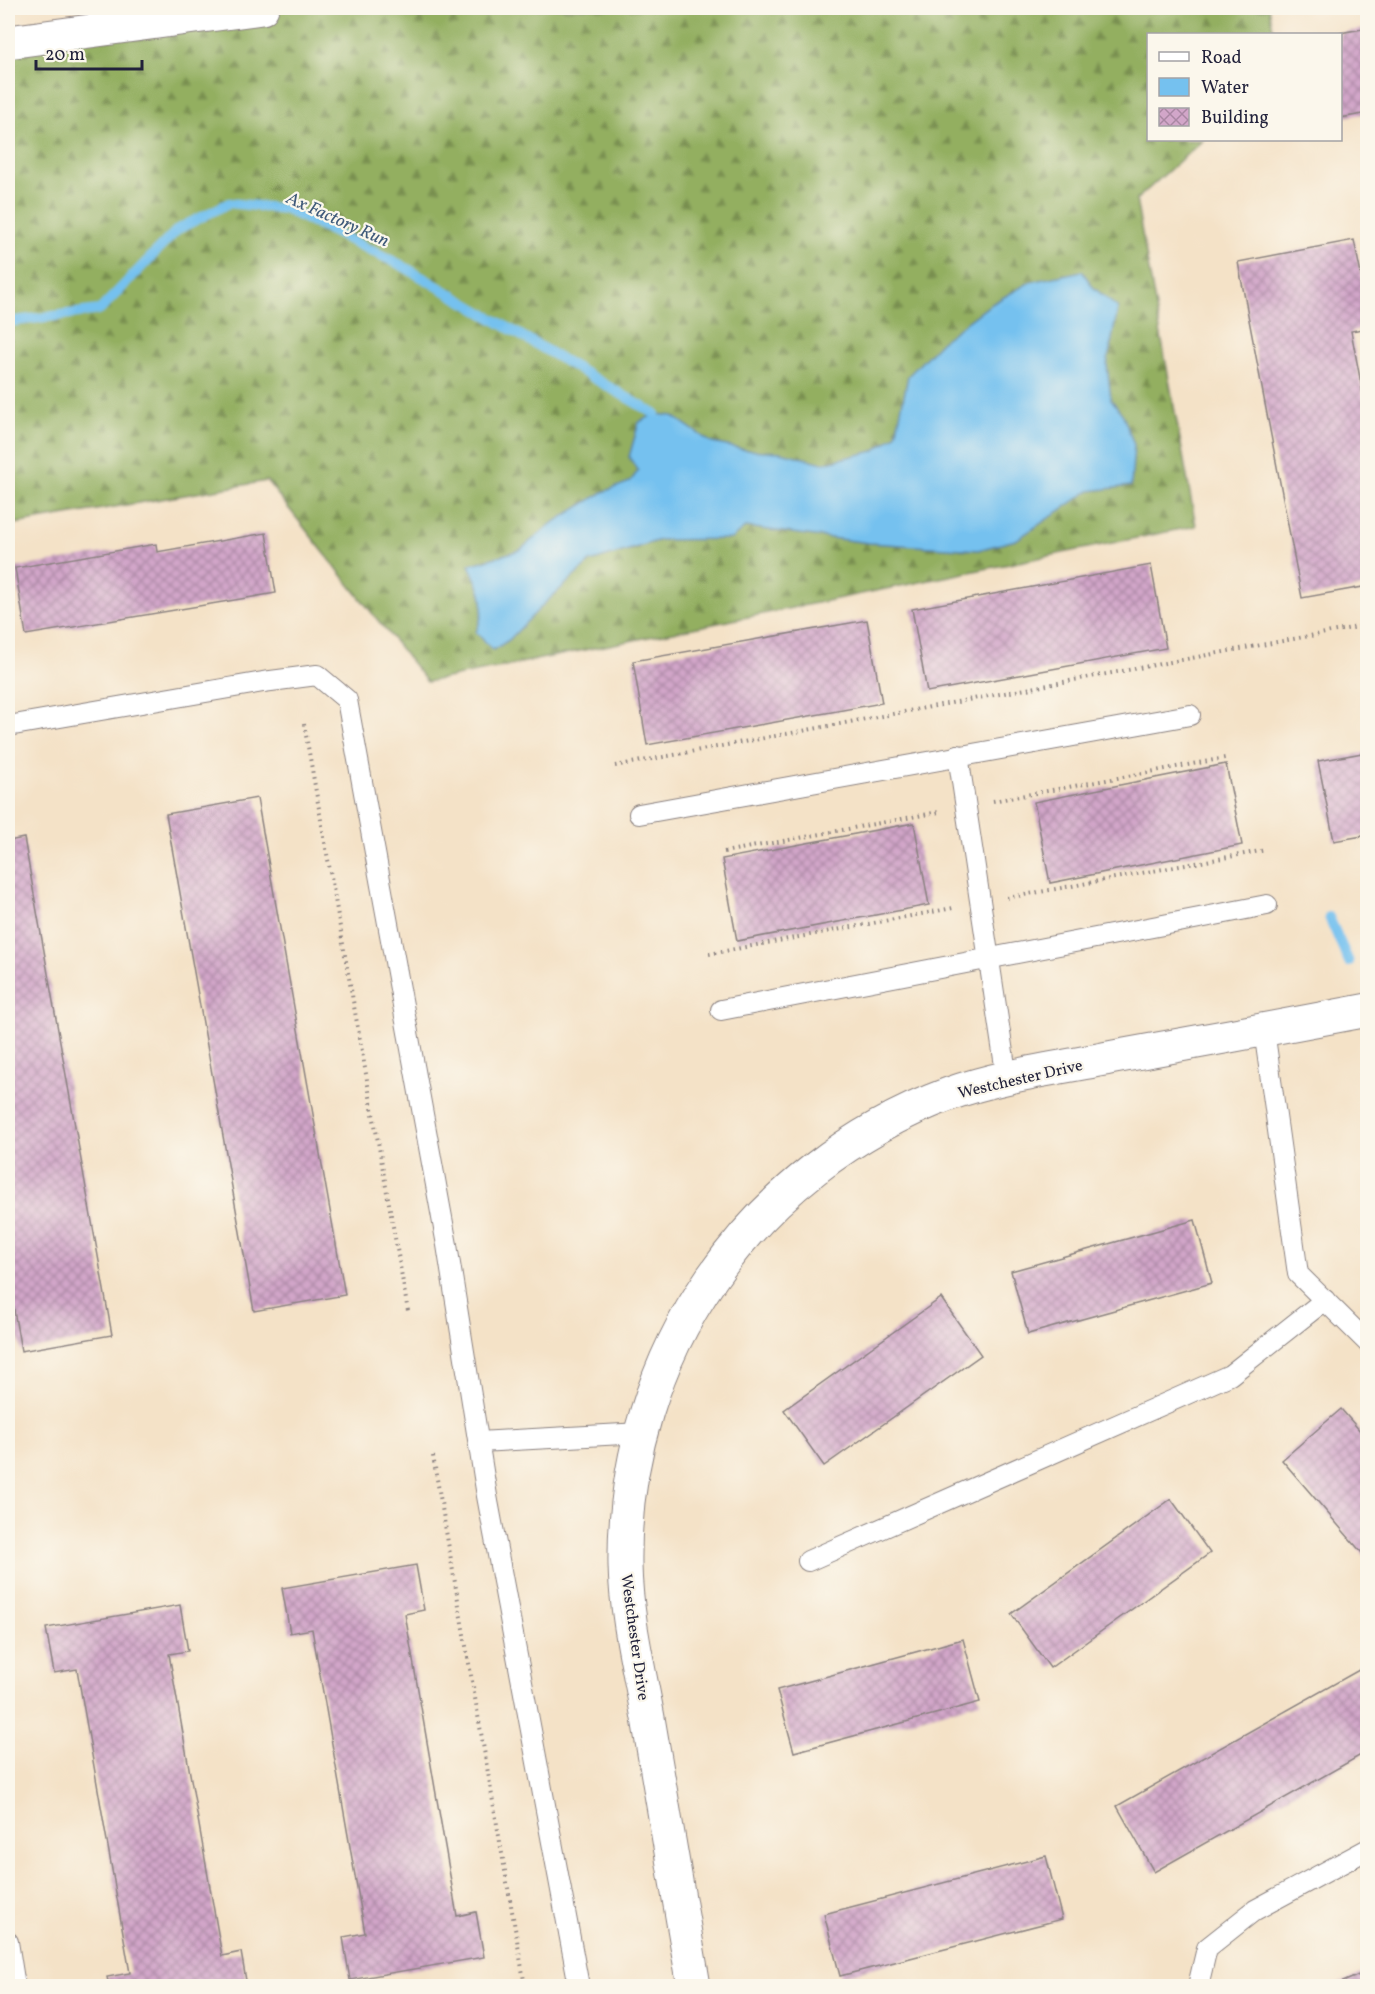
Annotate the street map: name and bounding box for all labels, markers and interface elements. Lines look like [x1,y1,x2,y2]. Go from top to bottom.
scale bar [36,33,142,71]
legend [1147,33,1342,141]
text: 20 m [45,43,85,68]
text: Road [1201,46,1242,71]
text: Water [1201,76,1249,101]
text: Building [1201,106,1269,131]
water label: Ax Factory Run [281,186,393,254]
street label: Westchester Drive [956,1055,1085,1105]
street label: Westchester Drive [614,1573,654,1702]

